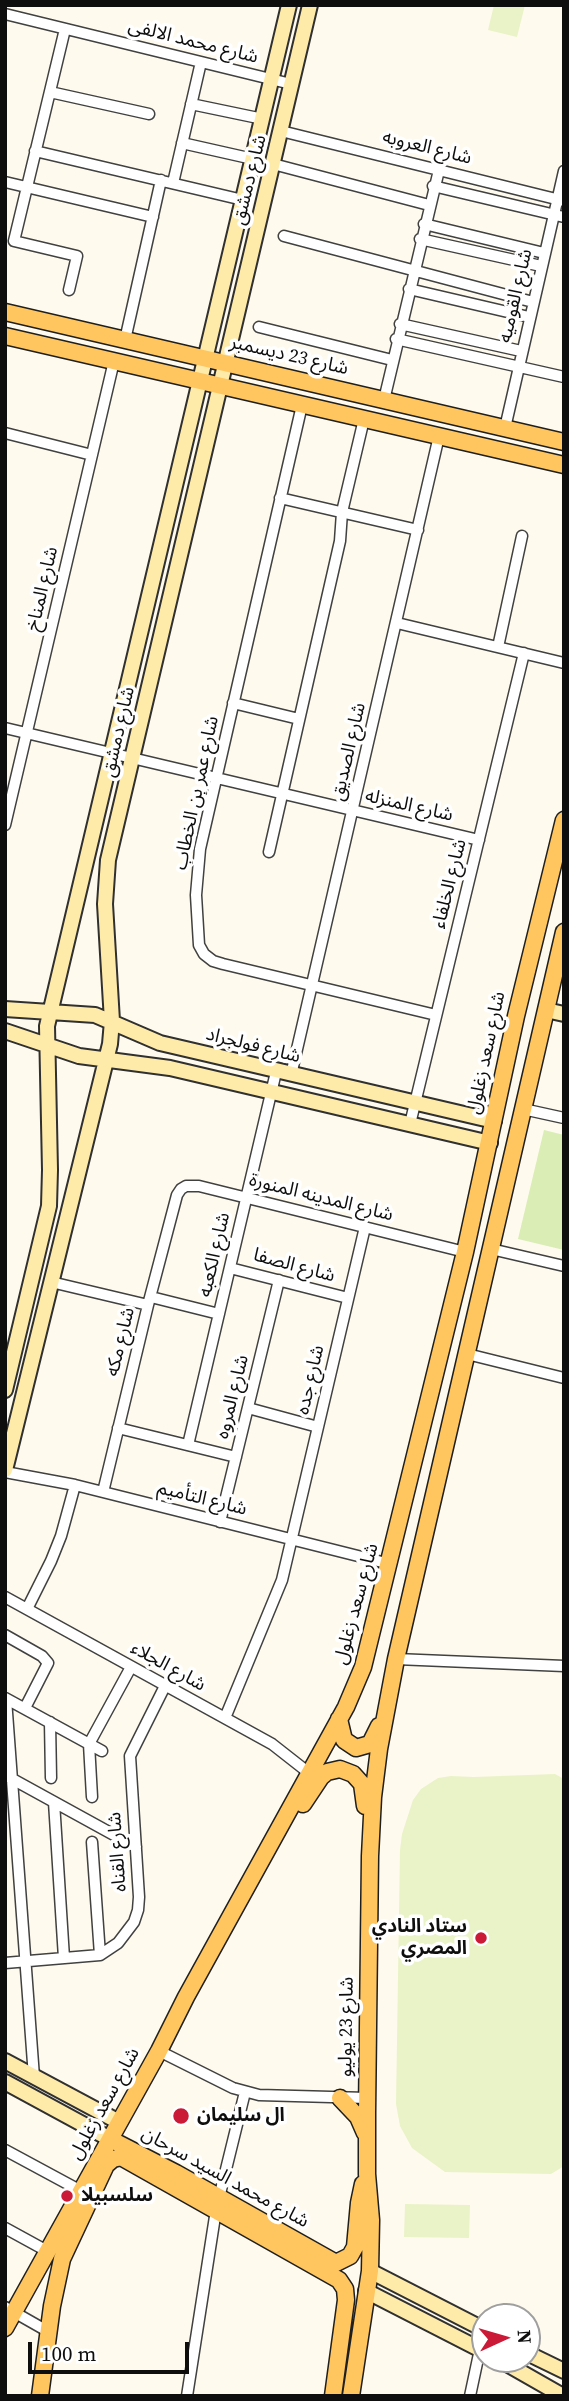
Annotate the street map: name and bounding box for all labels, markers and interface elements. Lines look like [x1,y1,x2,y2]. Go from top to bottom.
street label: شارع محمد الالفى [126,15,260,69]
street label: شارع العروبه [380,126,474,170]
street label: شارع دمشق [228,133,272,227]
street label: شارع القوميه [494,247,538,345]
street label: شارع 23 ديسمبر [228,331,350,381]
street label: شارع المناخ [22,544,64,634]
street label: شارع دمشق [98,685,140,779]
street label: شارع الصديق [327,701,371,803]
street label: شارع عمر بن الخطاب [170,714,224,872]
street label: شارع المنزله [363,785,455,827]
street label: شارع الخلفاء [428,837,472,931]
street label: شارع سعد زغلول [463,990,511,1116]
street label: شارع فولجراد [203,1023,303,1069]
street label: شارع المدينه المنورة [247,1169,395,1227]
street label: شارع الكعبه [194,1210,236,1300]
street label: شارع الصفا [251,1244,337,1288]
street label: شارع مكه [101,1305,141,1379]
street label: شارع جده [292,1343,330,1417]
street label: شارع المروه [212,1353,254,1441]
street label: شارع التأميم [155,1477,249,1521]
street label: شارع سعد زغلول [330,1541,384,1667]
street label: شارع الجلاء [127,1637,209,1697]
street label: شارع القناه [104,1811,132,1893]
place label: ستاد النادي المصري [372,1916,467,1960]
marker: ستاد النادي المصري [473,1930,489,1946]
street label: شارع 23 يوليو [335,1977,359,2077]
street label: شارع سعد زغلول [65,2044,145,2164]
place label: ال سليمان [197,2105,285,2127]
marker: ال سليمان [171,2106,191,2126]
street label: شارع محمد السيد سرحان [137,2123,313,2233]
place label: سلسبيلا [81,2185,153,2207]
marker: سلسبيلا [59,2188,75,2204]
north arrow [471,2303,541,2373]
scale bar [32,2328,192,2372]
text: N [512,2329,538,2344]
text: 100 m [41,2339,96,2368]

